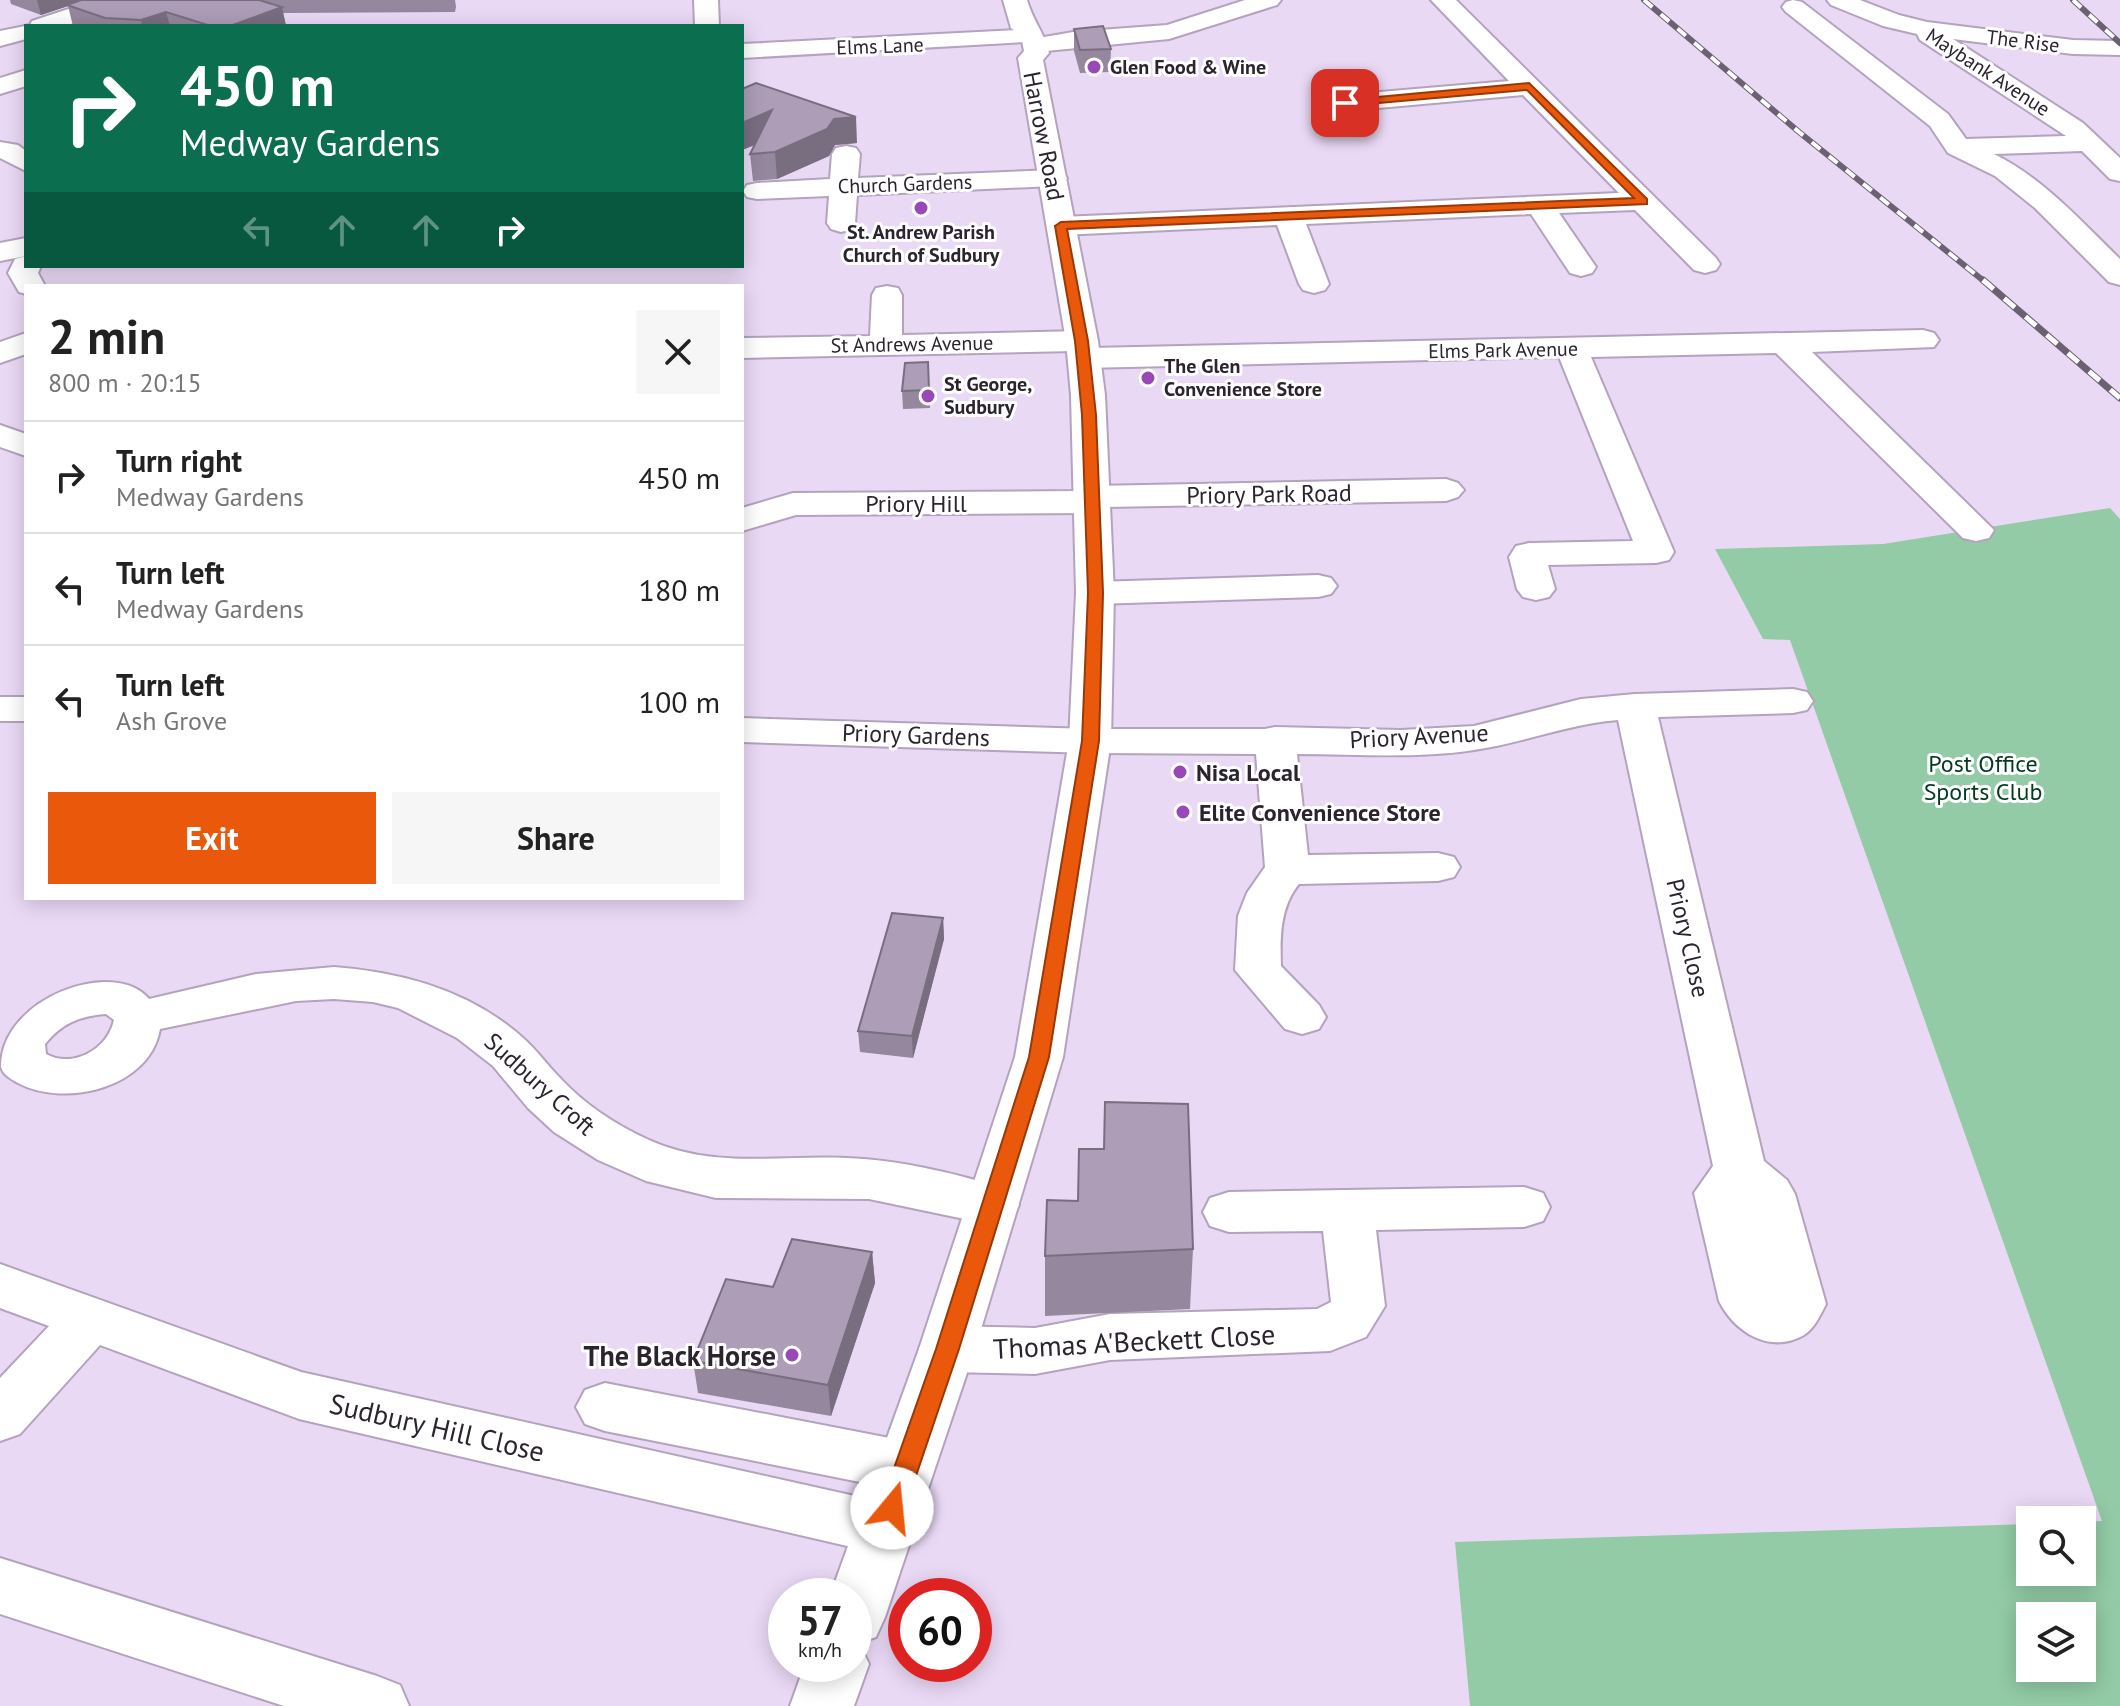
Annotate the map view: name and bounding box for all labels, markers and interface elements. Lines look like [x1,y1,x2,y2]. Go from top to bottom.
street label: Maybank Avenue [1921,22,2055,122]
street label: The Rise [1985,24,2061,58]
street label: Elms Lane [836,31,924,61]
text: 450 m [180,49,335,121]
place label: Glen Food & Wine [1110,54,1266,80]
icon: right [48,56,152,160]
marker: Glen Food & Wine [1085,58,1103,76]
street label: Harrow Road [1016,69,1072,203]
pin [1311,69,1379,137]
icon: arrive [1323,81,1367,125]
text: Medway Gardens [180,119,440,166]
street label: Church Gardens [837,169,973,199]
marker: St. Andrew Parish Church of Sudbury [912,199,930,217]
icon: left [236,208,280,252]
icon: ahead [320,208,364,252]
icon: ahead [404,208,448,252]
icon: right [488,208,532,252]
place label: St. Andrew Parish Church of Sudbury [843,219,1000,268]
text: 2 min [48,305,165,367]
button: close [636,310,720,394]
street label: St Andrews Avenue [831,330,993,358]
street label: Elms Park Avenue [1428,336,1578,364]
place label: The Glen Convenience Store [1164,353,1322,402]
text: 800 m · 20:15 [48,366,202,399]
marker: The Glen Convenience Store [1139,369,1157,387]
place label: St George, Sudbury [944,371,1032,420]
marker: St George, Sudbury [919,387,937,405]
text: Turn right [116,441,242,480]
icon: right [48,455,92,499]
text: 450 m [639,458,720,497]
street label: Priory Park Road [1186,477,1352,511]
text: Medway Gardens [116,480,304,513]
street label: Priory Hill [865,488,967,519]
text: Turn left [116,553,224,592]
icon: left [48,567,92,611]
text: 180 m [639,570,720,609]
text: Medway Gardens [116,592,304,625]
text: Turn left [116,665,224,704]
icon: left [48,679,92,723]
text: 100 m [639,682,720,721]
text: Ash Grove [116,704,227,737]
street label: Priory Gardens [841,717,991,753]
street label: Priory Avenue [1349,717,1489,755]
park label: Post Office Sports Club [1924,748,2042,807]
place label: Nisa Local [1196,757,1301,788]
marker: Nisa Local [1171,763,1189,781]
button: Exit [48,792,376,884]
button: Share [392,792,720,884]
place label: Elite Convenience Store [1199,797,1441,828]
marker: Elite Convenience Store [1174,803,1192,821]
street label: Priory Close [1659,876,1717,1000]
street label: Sudbury Croft [478,1026,602,1142]
street label: Thomas A'Beckett Close [992,1315,1276,1367]
place label: The Black Horse [584,1337,776,1374]
marker: The Black Horse [783,1346,801,1364]
street label: Sudbury Hill Close [326,1384,548,1470]
position arrow [850,1466,934,1550]
map controls [2016,1506,2096,1682]
button: search [2016,1506,2096,1586]
speed limit sign: 60 [888,1578,992,1682]
text: 57 [797,1594,843,1646]
button: layers [2016,1602,2096,1682]
text: km/h [798,1637,842,1663]

